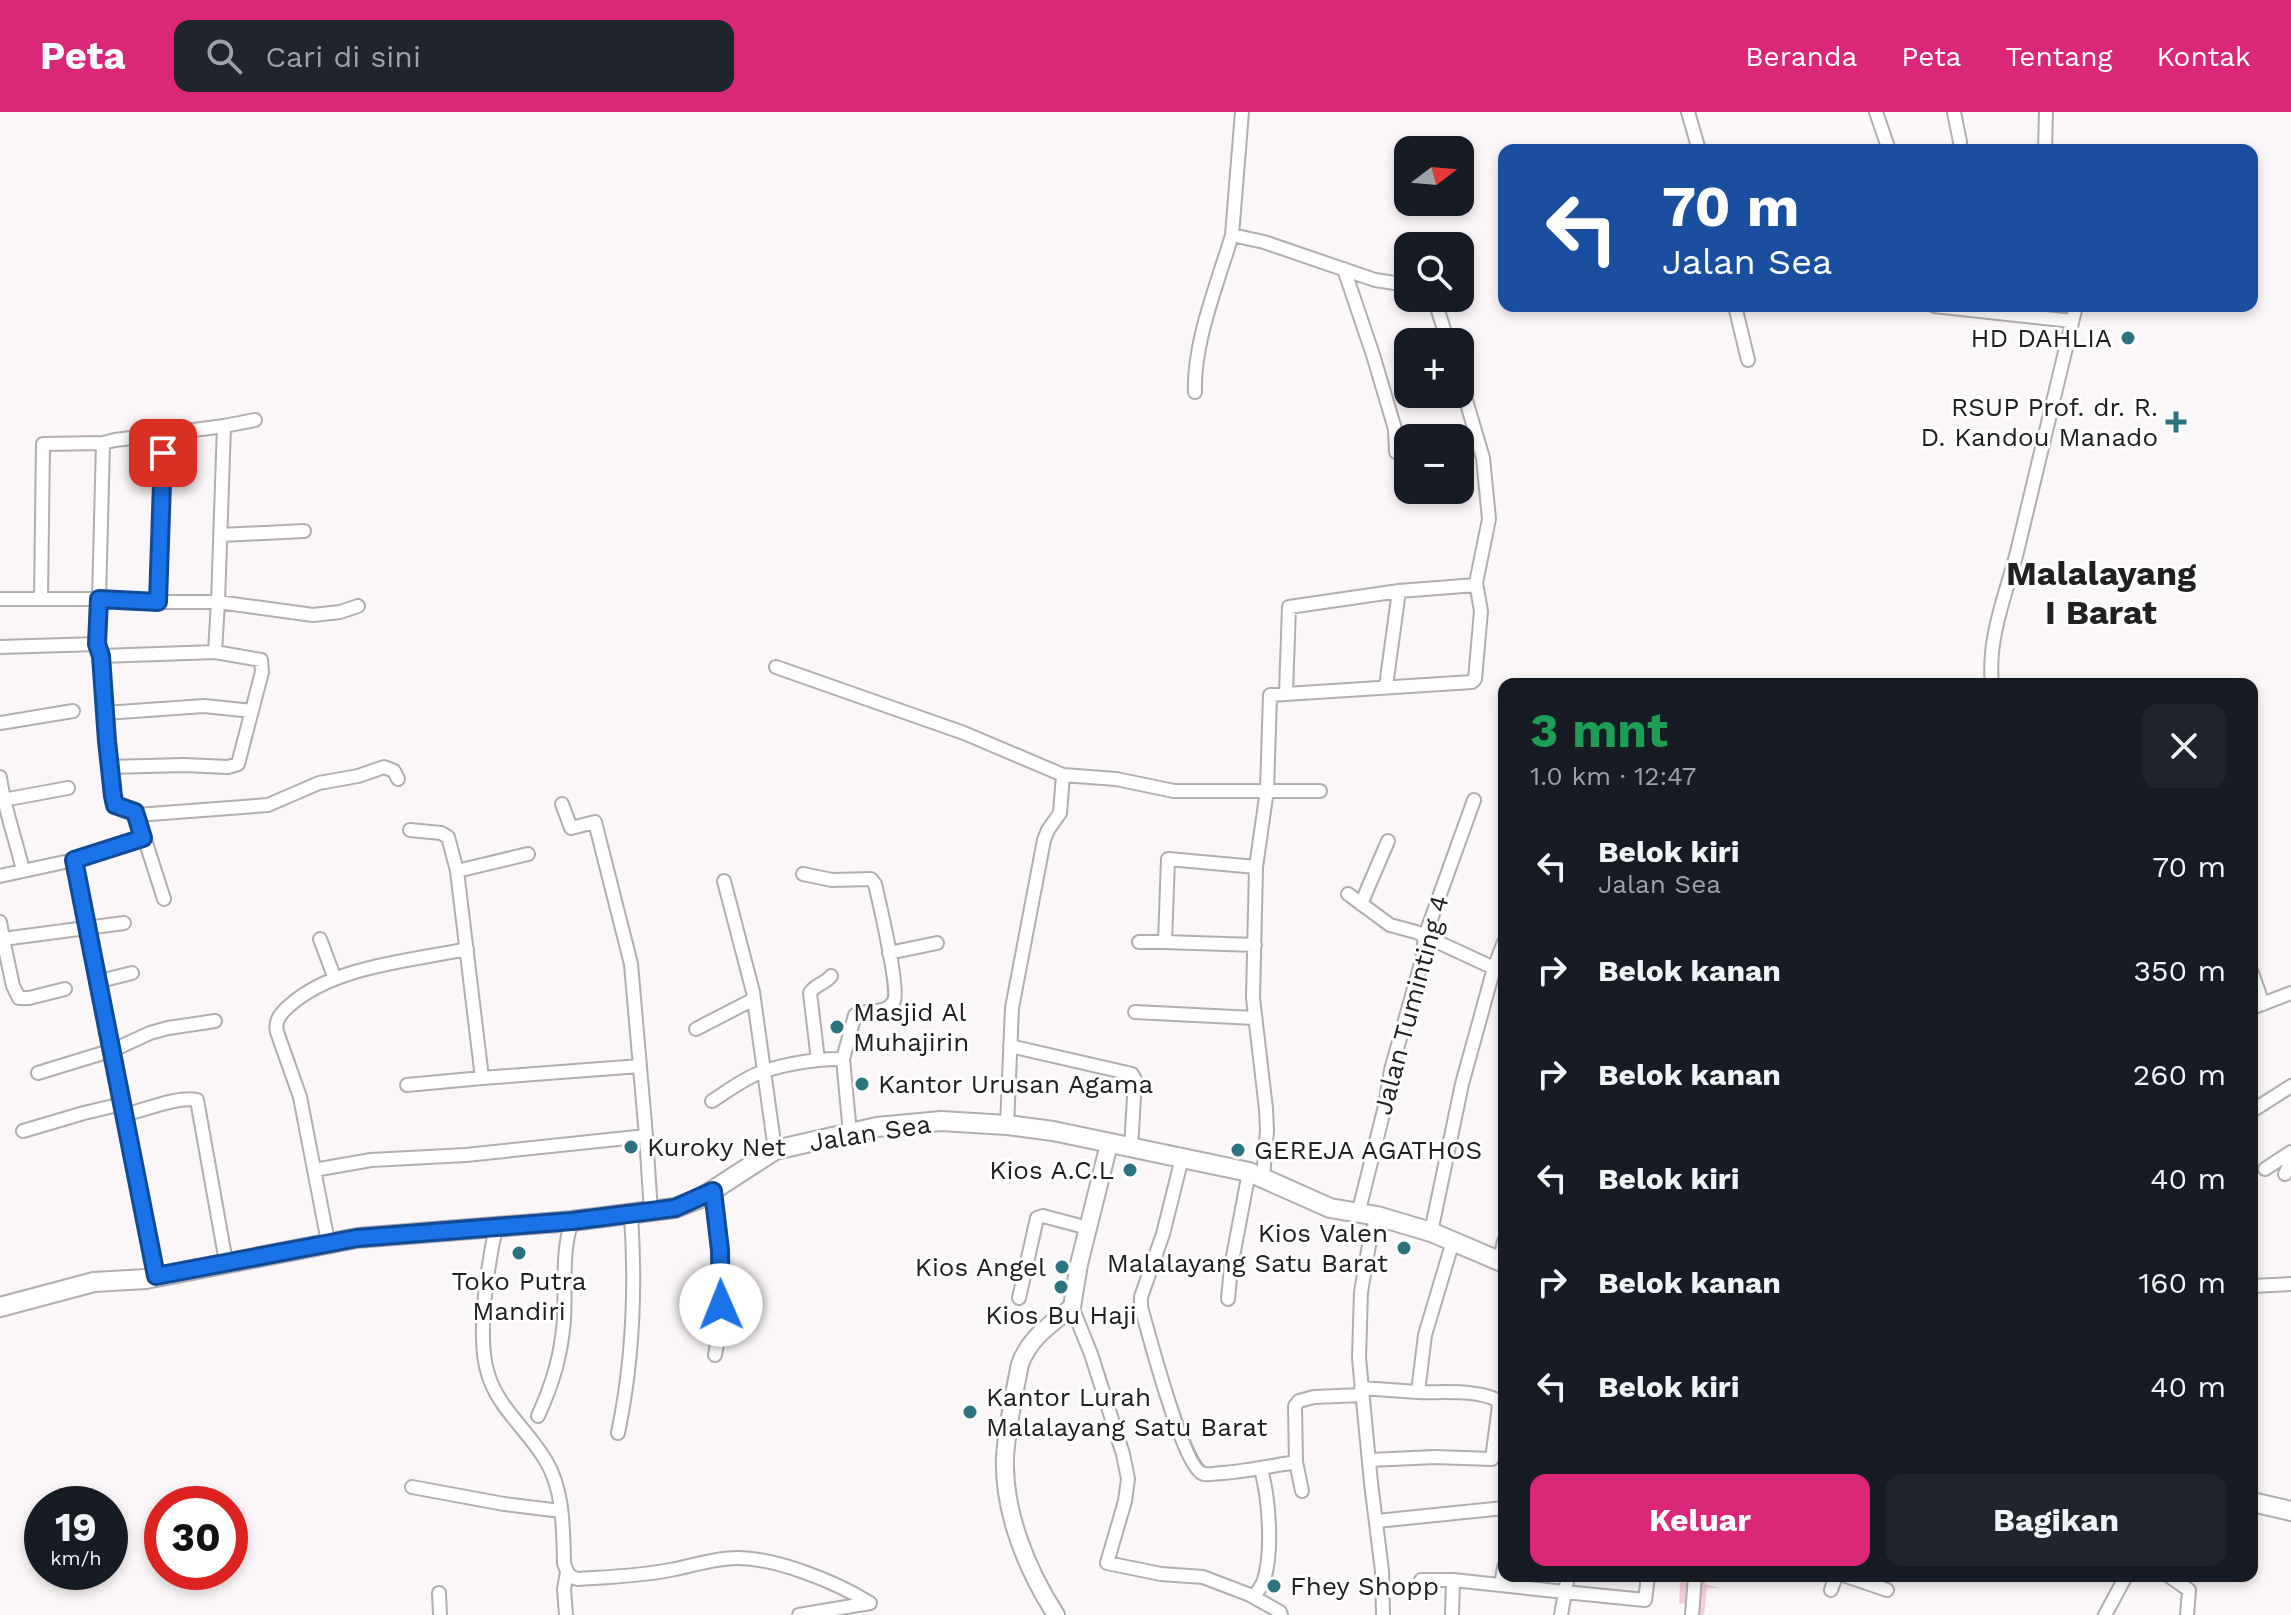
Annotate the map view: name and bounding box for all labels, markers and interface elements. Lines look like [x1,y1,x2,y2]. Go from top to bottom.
search box [174,20,734,92]
text: Peta [40,34,126,78]
icon: search [202,34,246,78]
text: Cari di sini [266,39,421,74]
text: Beranda [1745,40,1857,73]
text: Peta [1901,40,1961,73]
text: Tentang [2005,40,2112,73]
text: Kontak [2156,40,2251,73]
north arrow [1394,136,1474,216]
map controls [1394,136,1474,504]
text: 70 m [1662,174,1799,240]
icon: left [1530,176,1634,280]
button: search [1394,232,1474,312]
text: Jalan Sea [1662,241,1832,283]
place label: HD DAHLIA [1970,323,2112,353]
button: + [1394,328,1474,408]
marker: HD DAHLIA [2119,329,2137,347]
place label: RSUP Prof. dr. R. D. Kandou Manado [1921,392,2158,452]
marker: RSUP Prof. dr. R. D. Kandou Manado [2165,411,2187,433]
pin [129,419,197,487]
button: − [1394,424,1474,504]
icon: arrive [141,431,185,475]
district label: Malalayang I Barat [2006,553,2196,632]
text: 3 mnt [1530,702,1668,759]
button: close [2142,704,2226,788]
text: 1.0 km · 12:47 [1530,761,1696,791]
text: Belok kiri [1598,834,1740,869]
icon: left [1530,844,1574,888]
text: 70 m [2152,849,2226,884]
text: Jalan Sea [1598,869,1721,899]
street label: Jalan Tuminting 4 [1367,892,1455,1118]
icon: right [1530,948,1574,992]
text: Belok kanan [1598,953,1781,988]
text: 350 m [2134,953,2226,988]
place label: Masjid Al Muhajirin [853,997,969,1057]
marker: Masjid Al Muhajirin [828,1018,846,1036]
icon: right [1530,1052,1574,1096]
text: Belok kanan [1598,1057,1781,1092]
text: 260 m [2133,1057,2226,1092]
place label: Kantor Urusan Agama [878,1069,1153,1099]
marker: Kantor Urusan Agama [853,1075,871,1093]
street label: Jalan Sea [807,1109,933,1157]
place label: Kuroky Net [647,1132,786,1162]
place label: GEREJA AGATHOS [1254,1135,1482,1165]
marker: Kuroky Net [622,1138,640,1156]
marker: GEREJA AGATHOS [1229,1141,1247,1159]
place label: Kios A.C.L [989,1155,1114,1185]
icon: left [1530,1156,1574,1200]
marker: Kios A.C.L [1121,1161,1139,1179]
text: Belok kiri [1598,1161,1740,1196]
text: 40 m [2150,1161,2226,1196]
place label: Kios Valen Malalayang Satu Barat [1107,1218,1388,1278]
marker: Kios Valen Malalayang Satu Barat [1395,1239,1413,1257]
marker: Toko Putra Mandiri [510,1244,528,1262]
place label: Kios Angel [915,1252,1046,1282]
marker: Kios Angel [1053,1258,1071,1276]
icon: right [1530,1260,1574,1304]
position arrow [679,1263,763,1347]
text: Belok kanan [1598,1265,1781,1300]
text: 160 m [2139,1265,2226,1300]
place label: Toko Putra Mandiri [452,1266,587,1326]
marker: Kios Bu Haji [1052,1278,1070,1296]
place label: Kios Bu Haji [985,1300,1137,1330]
icon: left [1530,1364,1574,1408]
text: Belok kiri [1598,1369,1740,1404]
text: 40 m [2150,1369,2226,1404]
place label: Kantor Lurah Malalayang Satu Barat [986,1382,1267,1442]
marker: Kantor Lurah Malalayang Satu Barat [961,1403,979,1421]
button: Keluar [1530,1474,1870,1566]
button: Bagikan [1886,1474,2226,1566]
speed limit sign: 30 [144,1486,248,1590]
text: 19 [55,1504,97,1551]
text: km/h [50,1546,102,1570]
place label: Fhey Shopp [1290,1571,1439,1601]
marker: Fhey Shopp [1265,1577,1283,1595]

